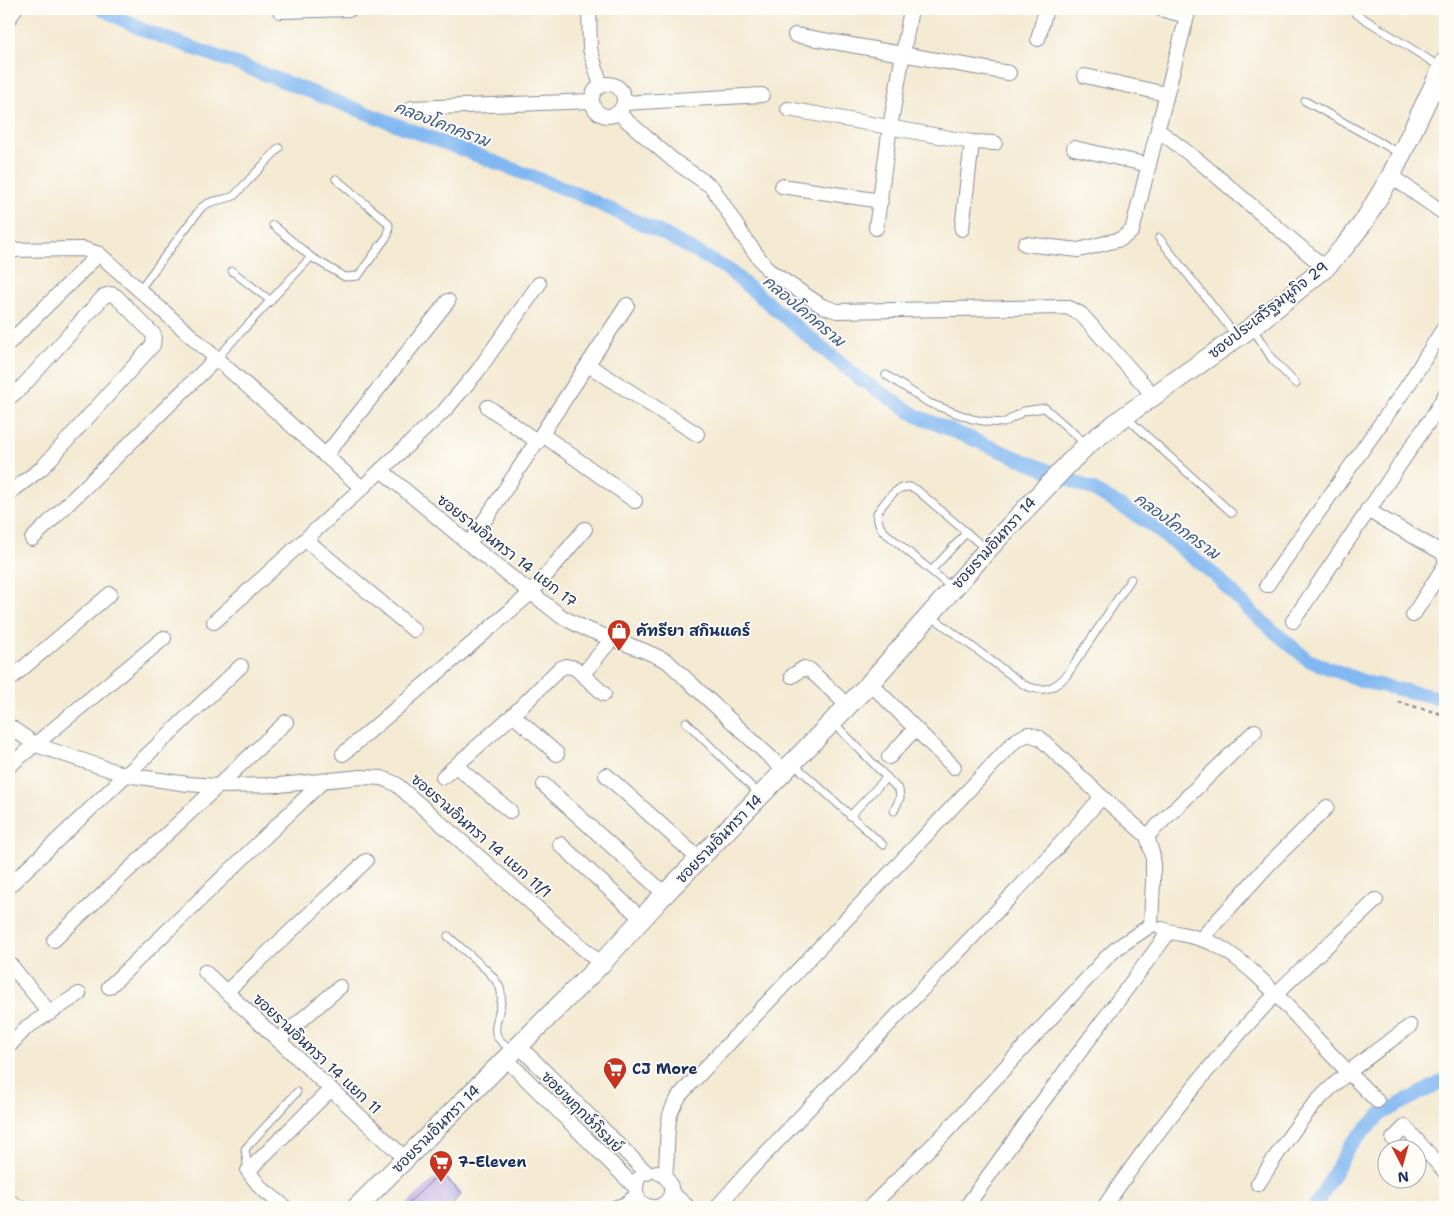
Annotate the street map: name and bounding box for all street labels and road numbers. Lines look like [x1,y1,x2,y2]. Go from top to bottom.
street label: ซอยประเสริฐมนูกิจ 29 [1204,257,1333,364]
street label: ซอยรามอินทรา 14 แยก 17 [433,490,581,612]
street label: ซอยรามอินทรา 14 [947,493,1041,593]
street label: ซอยรามอินทรา 14 แยก 11/1 [407,770,555,902]
street label: ซอยรามอินทรา 14 [671,790,767,888]
street label: ซอยรามอินทรา 14 แยก 11 [249,989,385,1119]
street label: ซอยพฤกษ์ภิรมย์ [537,1067,627,1157]
street label: ซอยรามอินทรา 14 [388,1081,484,1177]

